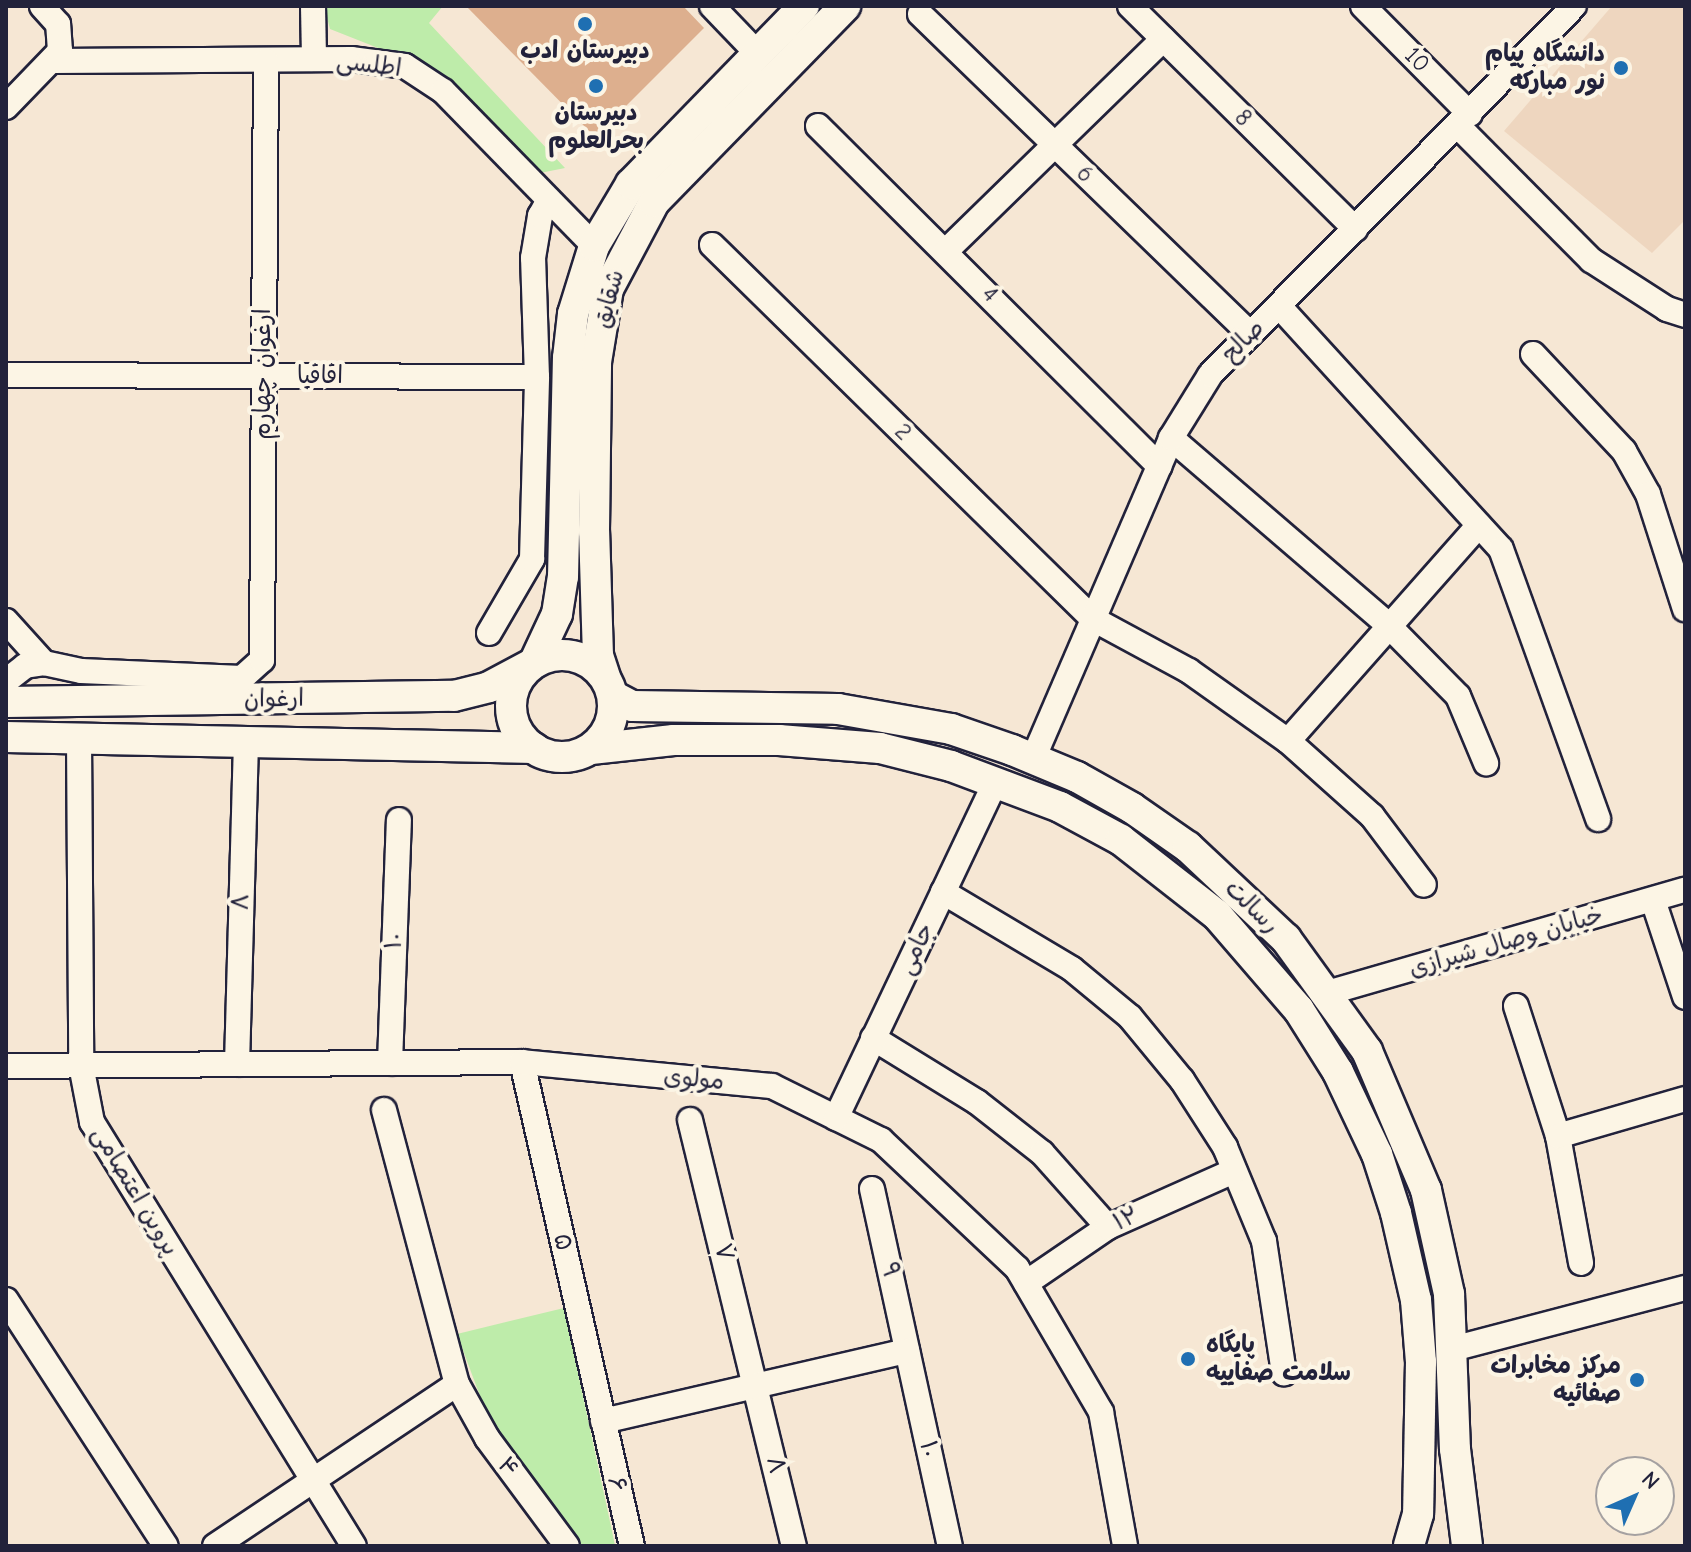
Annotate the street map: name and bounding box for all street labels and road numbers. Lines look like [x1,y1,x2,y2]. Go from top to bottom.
street label: 10 [1398,41,1436,79]
street label: اطلسی [335,47,403,83]
street label: 8 [1228,103,1258,133]
street label: 6 [1070,159,1100,189]
street label: شقایق [587,267,631,331]
street label: 4 [976,280,1004,308]
street label: ارغوان چهارم [249,308,277,440]
street label: صالح [1216,314,1270,368]
street label: اقاقیا [297,362,343,390]
street label: 2 [888,417,918,447]
street label: ارغوان [244,684,304,714]
street label: رسالت [1219,874,1285,940]
street label: ۸ [226,893,256,911]
street label: خیابان وصال شیرازی [1406,901,1606,983]
street label: جامی [892,919,940,979]
street label: ۱۰ [379,932,409,950]
street label: مولوی [662,1062,726,1096]
street label: پروین اعتصامی [85,1121,185,1261]
street label: ۱۲ [1109,1201,1143,1237]
street label: ۵ [547,1231,579,1253]
street label: ۷ [708,1240,740,1264]
street label: ۹ [874,1260,906,1280]
street label: ۱۰ [913,1438,945,1460]
street label: ۴ [491,1451,525,1483]
street label: ۸ [760,1454,792,1476]
street label: ۶ [601,1474,633,1494]

